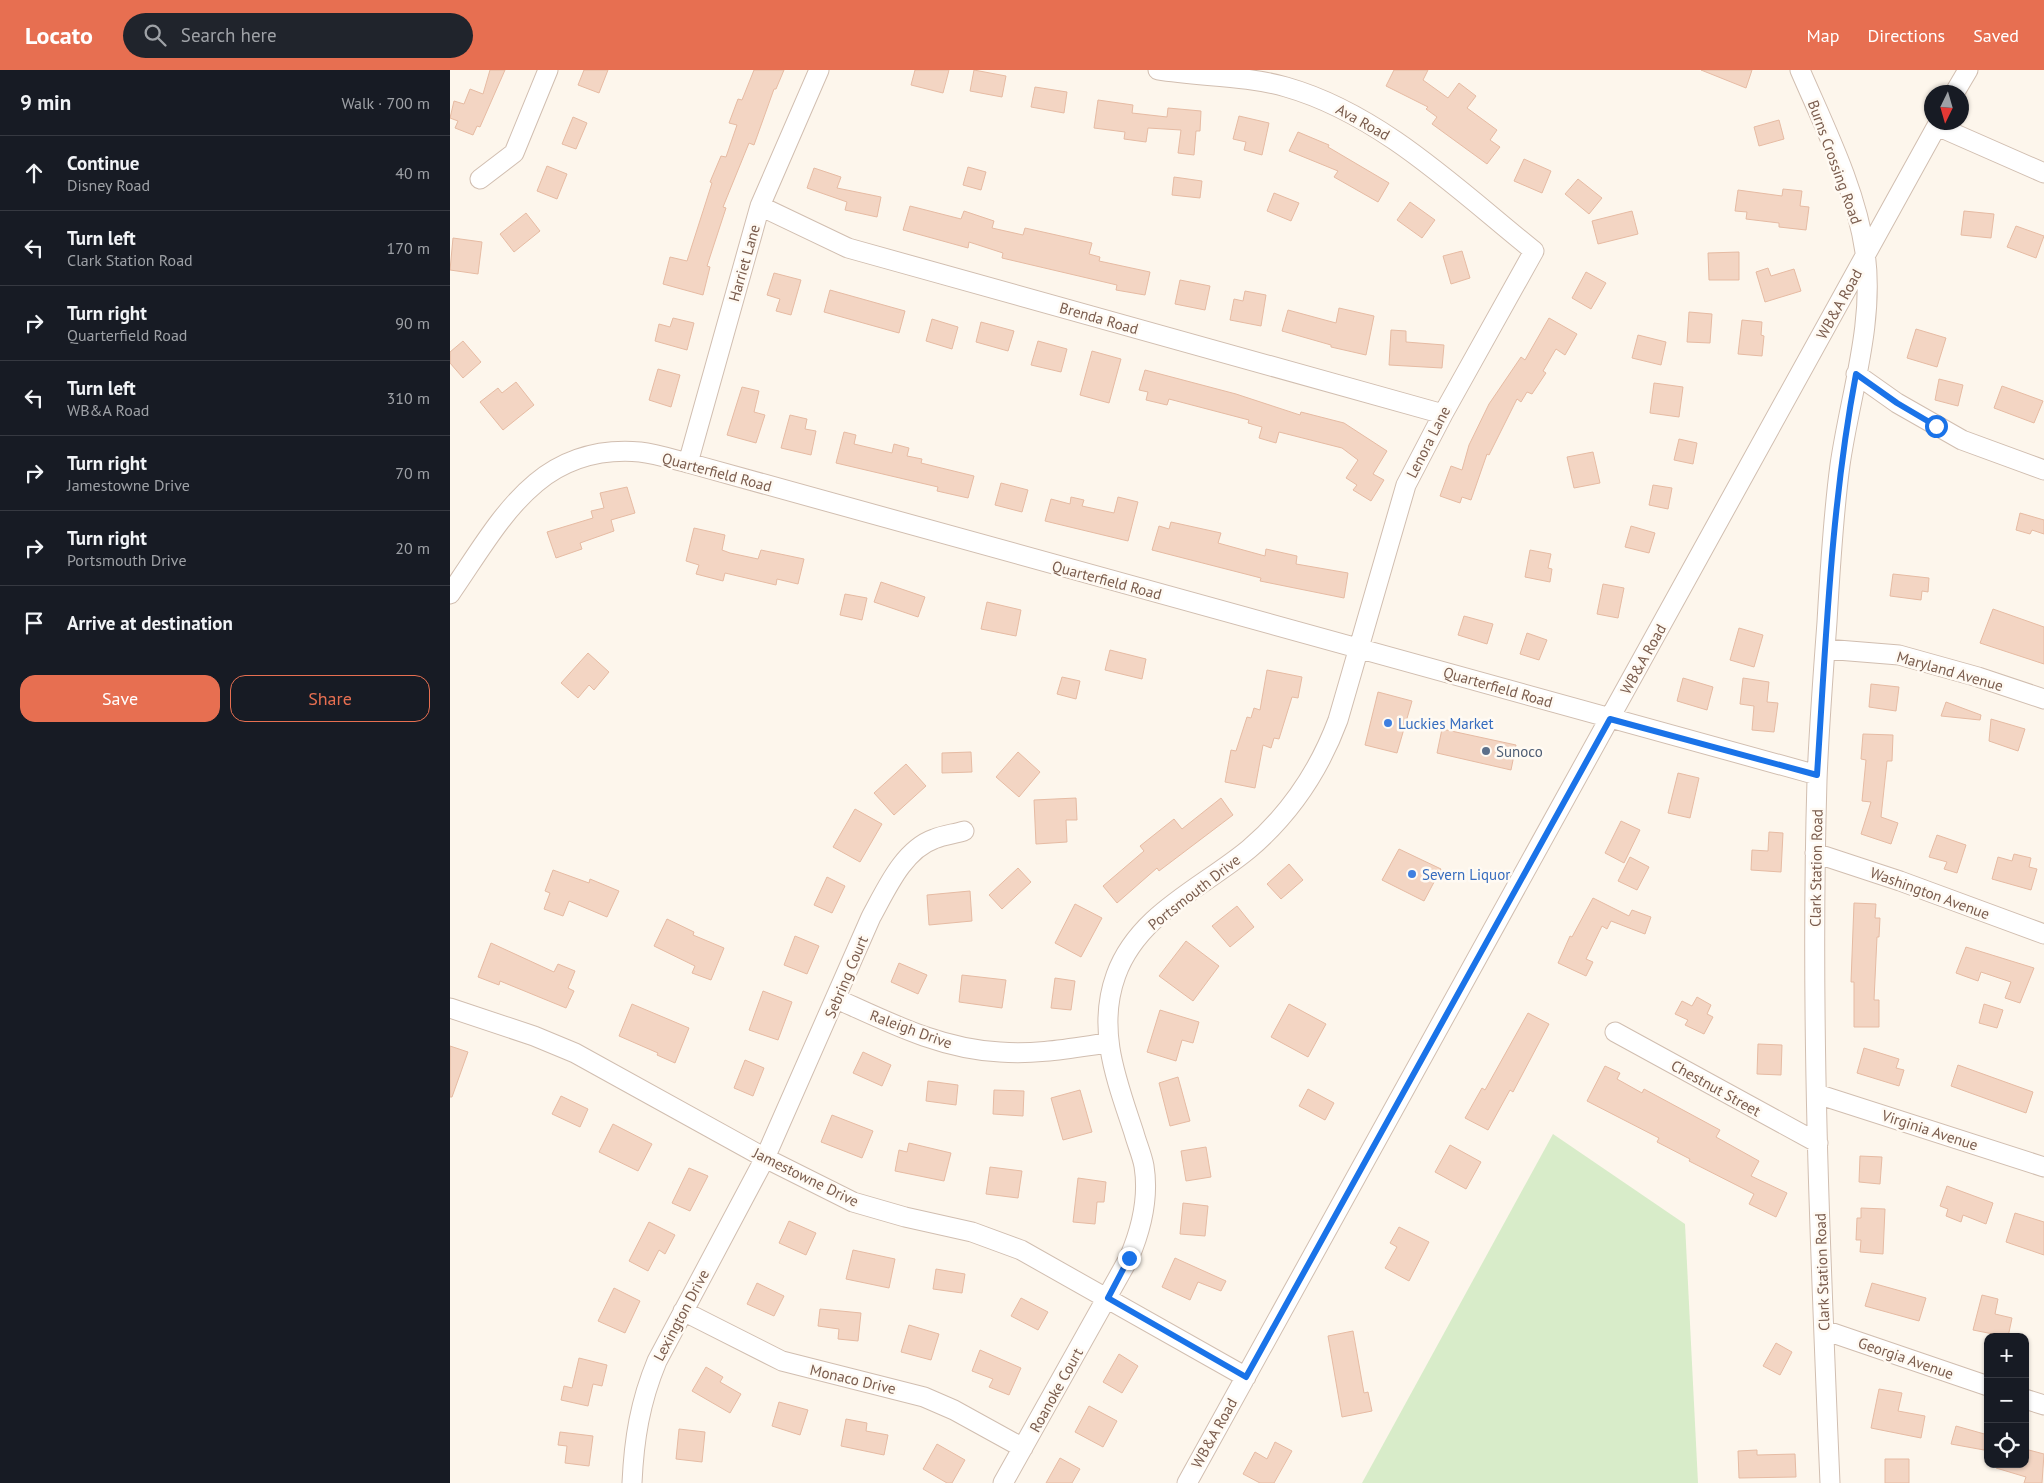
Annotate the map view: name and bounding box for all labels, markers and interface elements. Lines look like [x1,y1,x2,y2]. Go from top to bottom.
search box [123,13,473,58]
text: Locato [25,20,93,51]
icon: search [141,21,169,49]
text: Search here [181,23,277,47]
text: Map [1807,24,1839,47]
text: Directions [1867,24,1945,47]
text: Saved [1973,24,2019,47]
north arrow [1924,85,1969,130]
text: 9 min [20,89,71,116]
text: Walk · 700 m [341,93,430,113]
street label: Burns Crossing Road [1804,97,1866,227]
street label: Ava Road [1333,99,1393,145]
text: Continue [67,151,139,175]
icon: ahead [20,159,48,187]
text: 40 m [395,163,430,183]
text: Disney Road [67,175,150,195]
street label: Harriet Lane [724,222,764,304]
text: Turn left [67,226,136,250]
icon: left [20,234,48,262]
text: 170 m [387,238,430,258]
text: Clark Station Road [67,250,193,270]
street label: WB&A Road [1812,266,1866,342]
street label: Brenda Road [1057,298,1141,338]
text: Turn right [67,301,147,325]
icon: right [20,309,48,337]
text: 90 m [395,313,430,333]
text: Quarterfield Road [67,325,187,345]
text: Turn left [67,376,136,400]
icon: left [20,384,48,412]
text: 310 m [387,388,430,408]
text: WB&A Road [67,400,149,420]
street label: Lenora Lane [1402,403,1454,481]
route start [1925,415,1948,438]
street label: Quarterfield Road [660,448,774,496]
text: Turn right [67,451,147,475]
icon: right [20,459,48,487]
text: 70 m [395,463,430,483]
text: Jamestowne Drive [67,475,190,495]
text: Turn right [67,526,147,550]
icon: right [20,534,48,562]
text: 20 m [395,538,430,558]
text: Portsmouth Drive [67,550,187,570]
street label: Quarterfield Road [1050,556,1164,604]
icon: arrive [20,609,48,637]
text: Arrive at destination [67,611,233,635]
street label: WB&A Road [1616,621,1670,697]
street label: Maryland Avenue [1895,647,2005,695]
street label: Quarterfield Road [1441,662,1555,712]
button: Save [20,675,220,722]
button: Share [230,675,430,722]
place label: Luckies Market [1398,714,1494,733]
marker: Luckies Market [1382,717,1394,729]
place label: Sunoco [1496,742,1543,761]
marker: Sunoco [1480,745,1492,757]
street label: Clark Station Road [1805,809,1827,927]
street label: Portsmouth Drive [1144,850,1244,934]
street label: Washington Avenue [1868,863,1992,923]
place label: Severn Liquor [1422,865,1510,884]
marker: Severn Liquor [1406,868,1418,880]
street label: Sebring Court [820,933,872,1021]
street label: Raleigh Drive [867,1005,955,1053]
street label: Chestnut Street [1668,1056,1764,1120]
street label: Virginia Avenue [1879,1105,1980,1154]
street label: Jamestowne Drive [749,1143,862,1211]
street label: Clark Station Road [1810,1213,1834,1331]
route end [1118,1247,1141,1270]
street label: Lexington Drive [649,1266,713,1364]
street label: Georgia Avenue [1856,1333,1956,1383]
map controls [1984,1333,2029,1468]
button: + [1984,1333,2029,1378]
street label: Roanoke Court [1025,1345,1087,1435]
street label: Monaco Drive [808,1360,898,1398]
button: − [1984,1378,2029,1423]
street label: WB&A Road [1187,1395,1241,1471]
button: locate [1984,1423,2029,1468]

